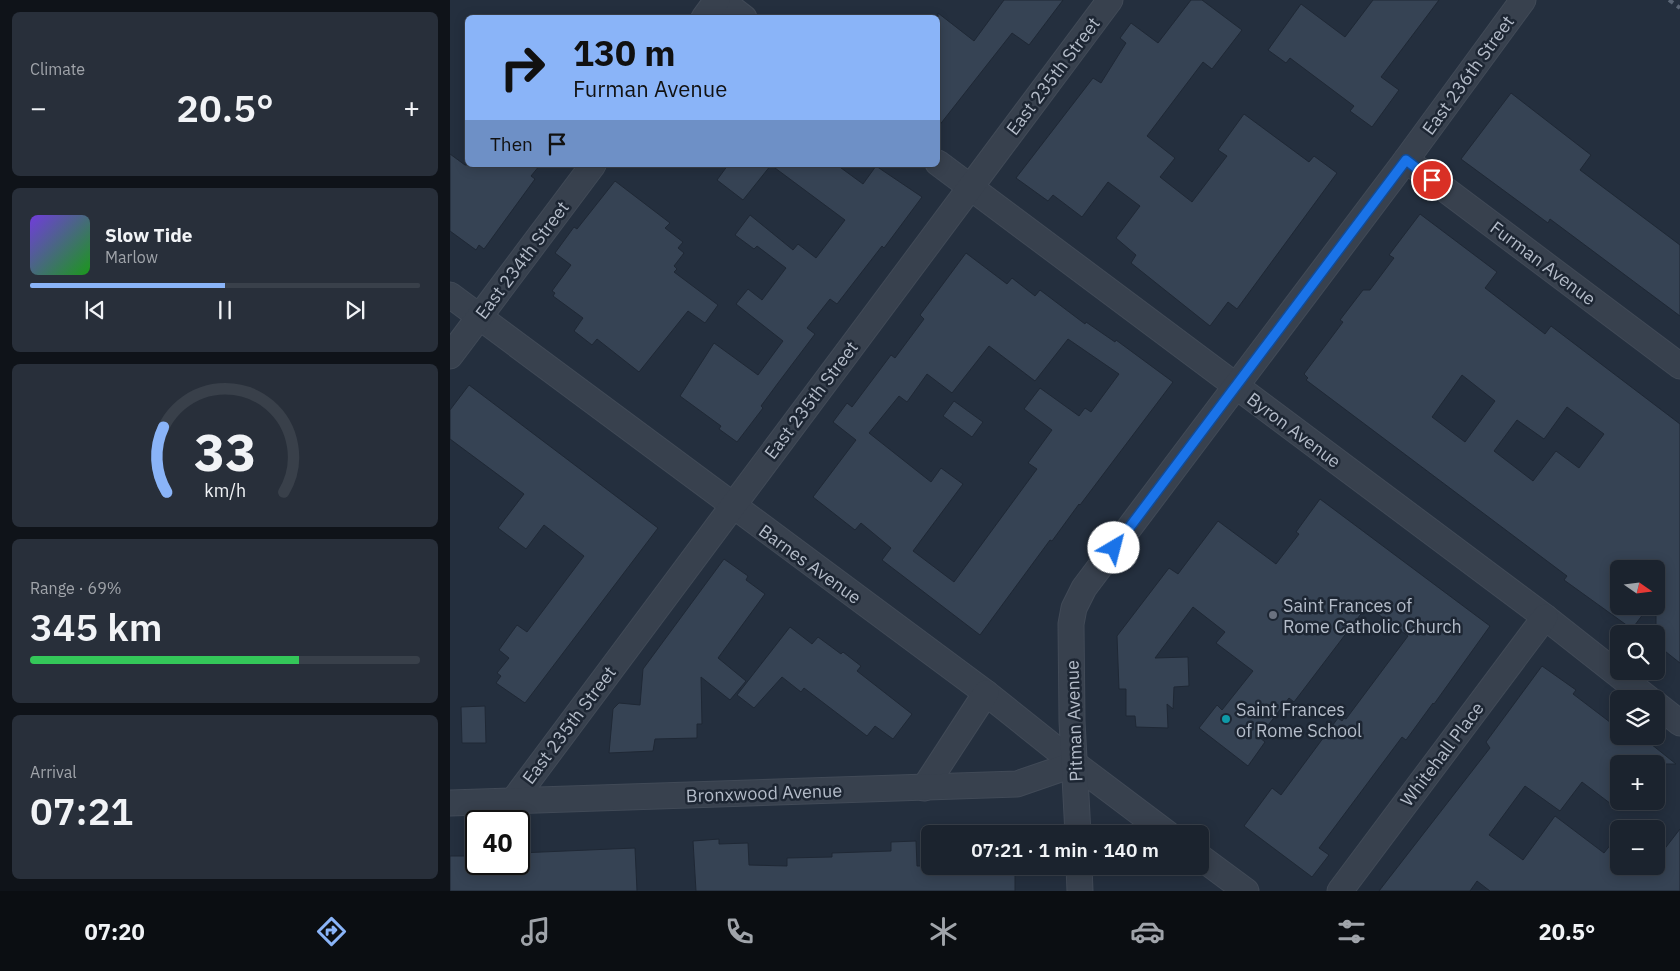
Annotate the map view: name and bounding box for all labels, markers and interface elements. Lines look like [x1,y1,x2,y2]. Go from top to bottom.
street label: East 236th Street [1417,11,1519,139]
street label: East 235th Street [1001,12,1105,140]
text: 130 m [573,30,676,76]
icon: right [490,35,555,100]
text: Climate [30,59,85,79]
text: Furman Avenue [573,74,727,103]
text: 20.5° [176,83,274,132]
text: − [30,89,47,126]
text: + [403,89,420,126]
icon: arrive [543,130,571,158]
text: Then [490,132,533,156]
pin [1411,159,1453,201]
icon: arrive [1418,166,1446,194]
street label: East 234th Street [470,196,574,324]
street label: Furman Avenue [1486,216,1600,310]
text: Slow Tide [105,223,192,247]
text: Marlow [105,247,158,267]
icon: previous [81,296,109,324]
icon: pause [211,296,239,324]
icon: next [341,296,369,324]
street label: East 235th Street [759,336,863,464]
street label: Byron Avenue [1242,387,1346,473]
text: 33 [194,418,256,485]
text: km/h [204,479,246,502]
street label: Barnes Avenue [754,519,866,609]
position arrow [1087,521,1139,573]
north arrow [1610,560,1665,615]
map controls [1610,560,1665,875]
text: Range · 69% [30,578,122,598]
place label: Saint Frances of Rome Catholic Church [1283,594,1462,638]
text: 345 km [30,602,162,651]
marker: Saint Frances of Rome Catholic Church [1267,609,1279,621]
button: search [1610,625,1665,680]
street label: Pitman Avenue [1060,660,1088,782]
street label: East 235th Street [517,661,621,789]
button: layers [1610,690,1665,745]
street label: Whitehall Place [1395,697,1489,811]
place label: Saint Frances of Rome School [1236,698,1362,742]
marker: Saint Frances of Rome School [1220,713,1232,725]
button: + [1610,755,1665,810]
text: Arrival [30,762,77,782]
street label: Bronxwood Avenue [685,779,843,807]
text: 07:21 [30,786,133,835]
speed limit sign: 40 [465,810,530,875]
button: − [1610,820,1665,875]
text: 07:21 · 1 min · 140 m [971,838,1159,862]
icon: directions [314,914,349,949]
icon: music [518,914,553,949]
icon: phone [722,914,757,949]
icon: climate [926,914,961,949]
icon: car [1130,914,1165,949]
icon: filters [1334,914,1369,949]
text: 07:20 [85,917,145,946]
text: 20.5° [1539,917,1595,946]

